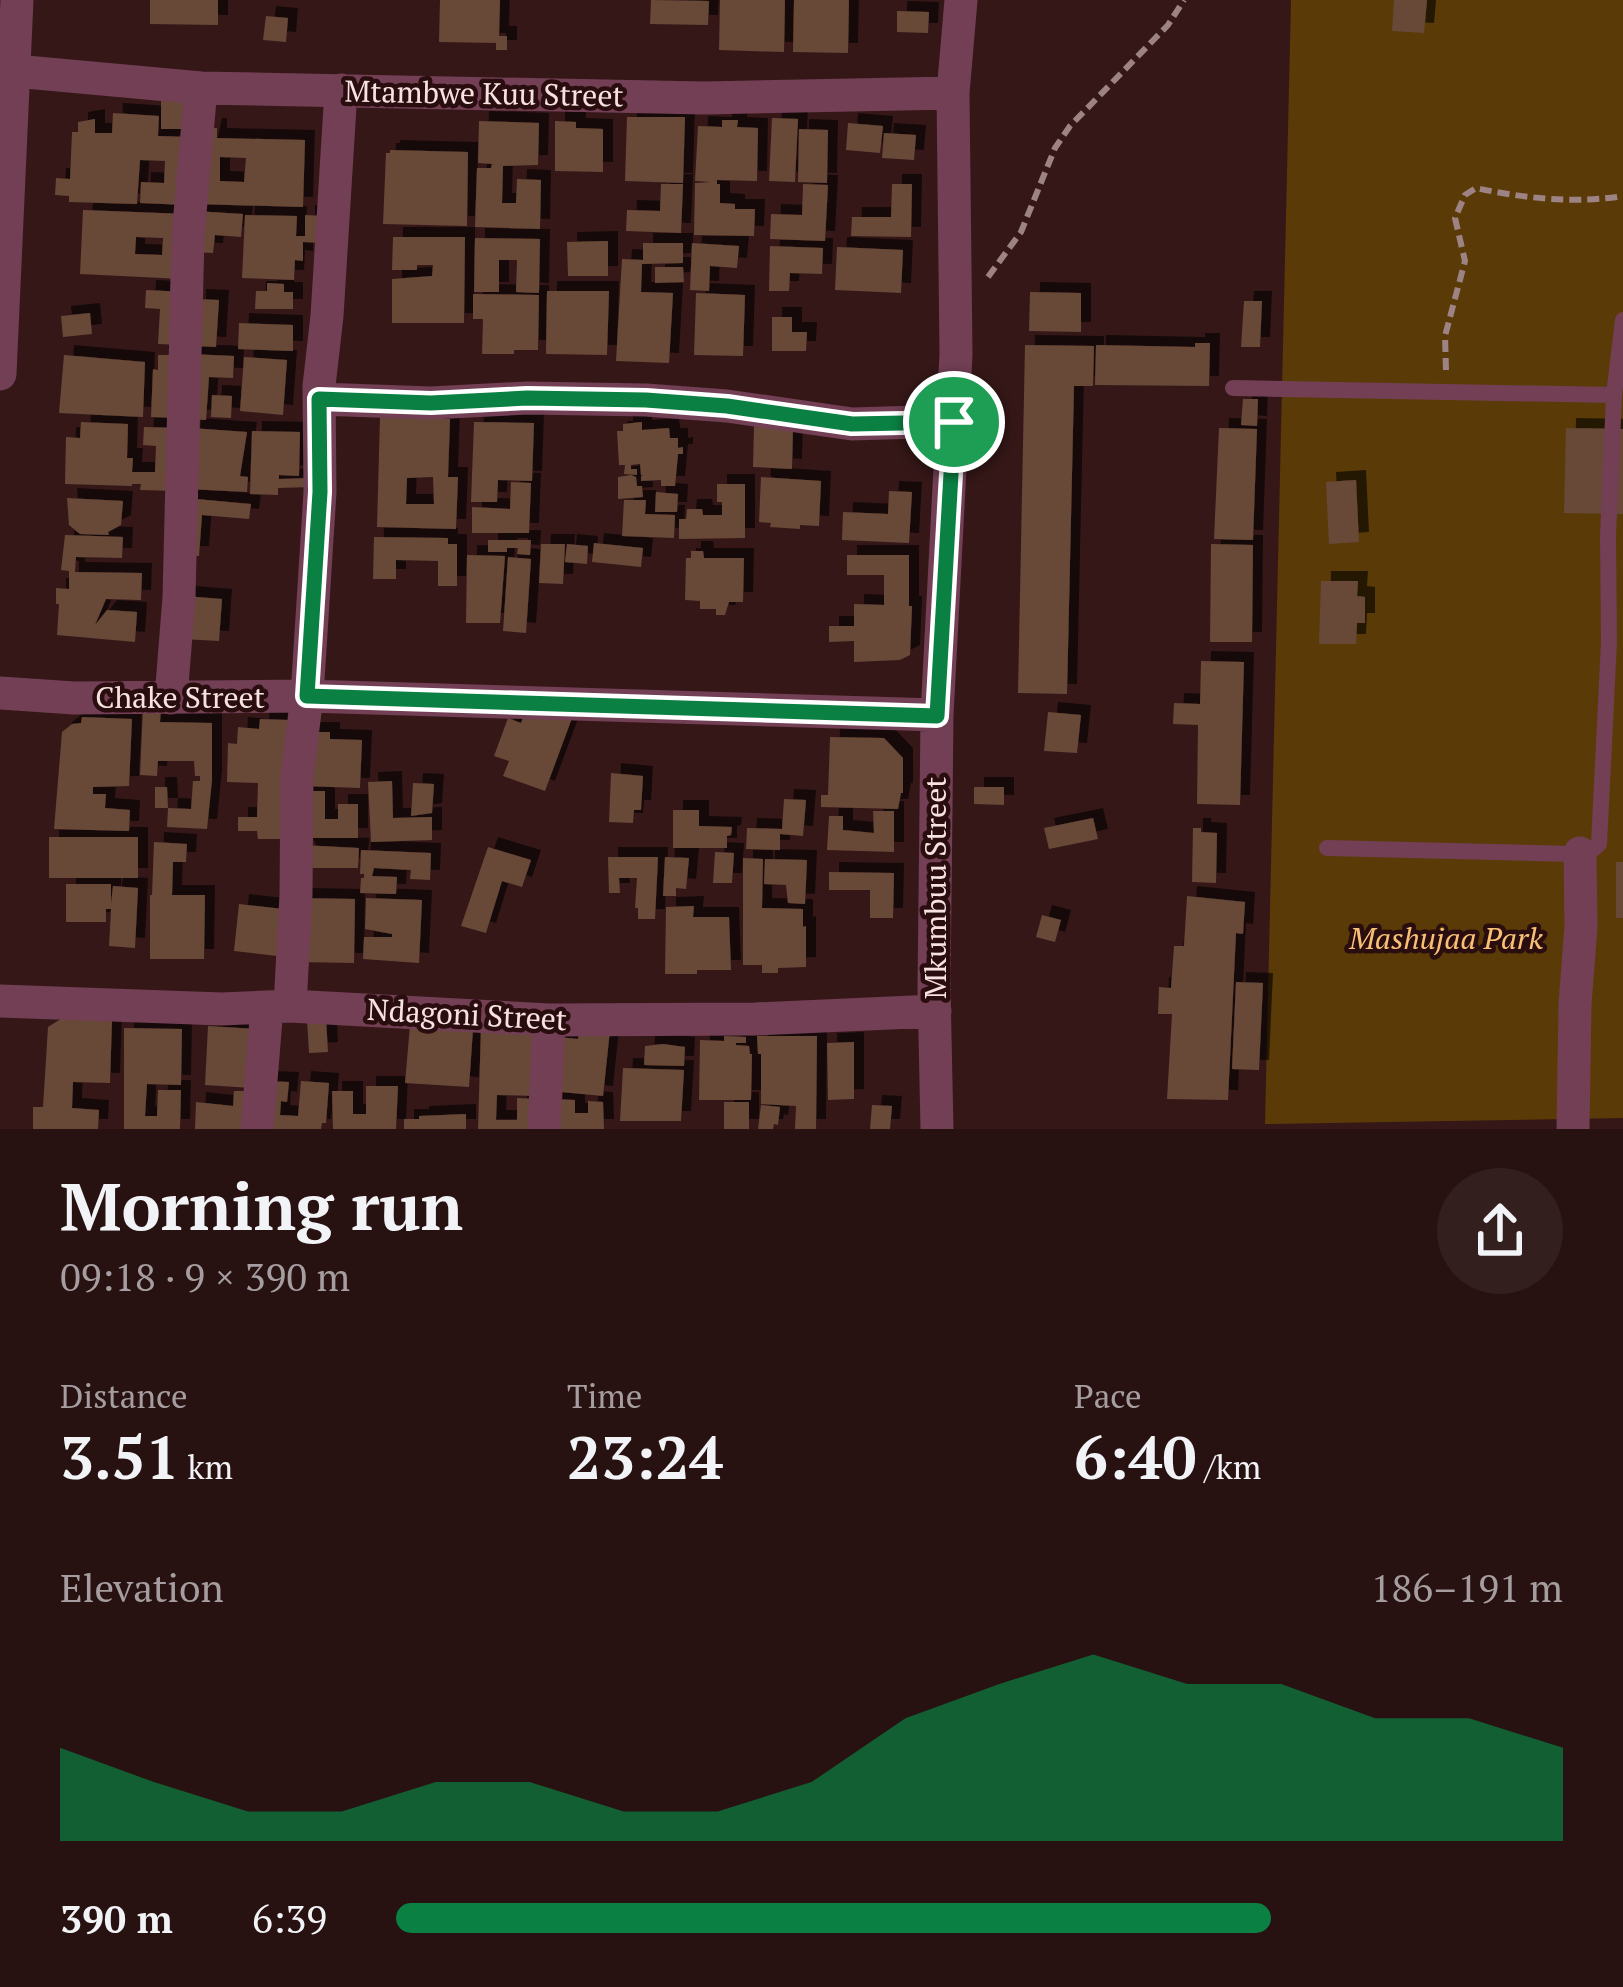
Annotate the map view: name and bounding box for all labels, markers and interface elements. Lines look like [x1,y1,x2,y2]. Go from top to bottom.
street label: Mtambwe Kuu Street [344,71,624,115]
pin [903,371,1005,473]
icon: arrive [921,389,987,455]
street label: Chake Street [95,677,265,717]
street label: Mkumbuu Street [915,777,955,999]
park label: Mashujaa Park [1348,918,1543,958]
street label: Ndagoni Street [366,989,568,1039]
text: Morning run [60,1161,463,1249]
button: share [1437,1168,1563,1294]
text: 09:18 · 9 × 390 m [60,1250,350,1302]
text: Distance [60,1374,187,1417]
text: Time [567,1374,642,1417]
text: Pace [1074,1374,1142,1417]
text: 3.51 [60,1417,179,1496]
text: 23:24 [567,1417,723,1496]
text: 6:40 [1074,1417,1196,1496]
text: km [179,1445,233,1488]
text: /km [1196,1445,1261,1488]
text: Elevation [60,1561,224,1613]
text: 186–191 m [1371,1561,1563,1613]
text: 390 m [60,1892,173,1944]
text: 6:39 [252,1892,327,1944]

